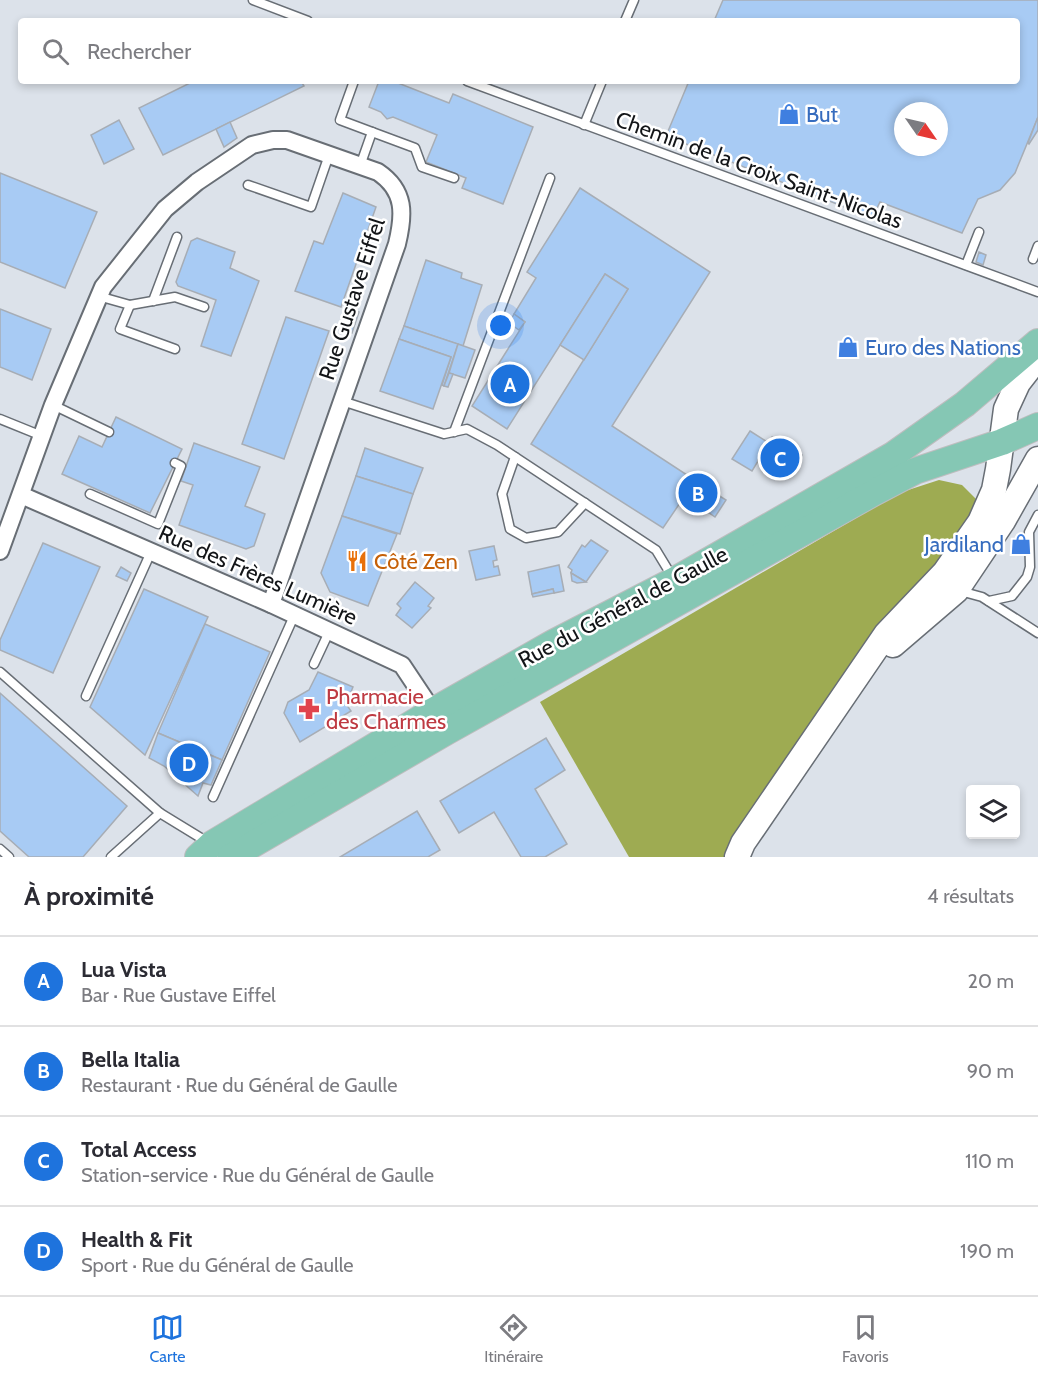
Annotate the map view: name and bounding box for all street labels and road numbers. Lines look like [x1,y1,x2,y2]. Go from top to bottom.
street label: Chemin de la Croix Saint-Nicolas [612,106,906,234]
street label: Rue Gustave Eiffel [313,214,391,383]
street label: Rue des Frères Lumière [155,519,361,631]
street label: Rue du Général de Gaulle [514,540,732,674]

